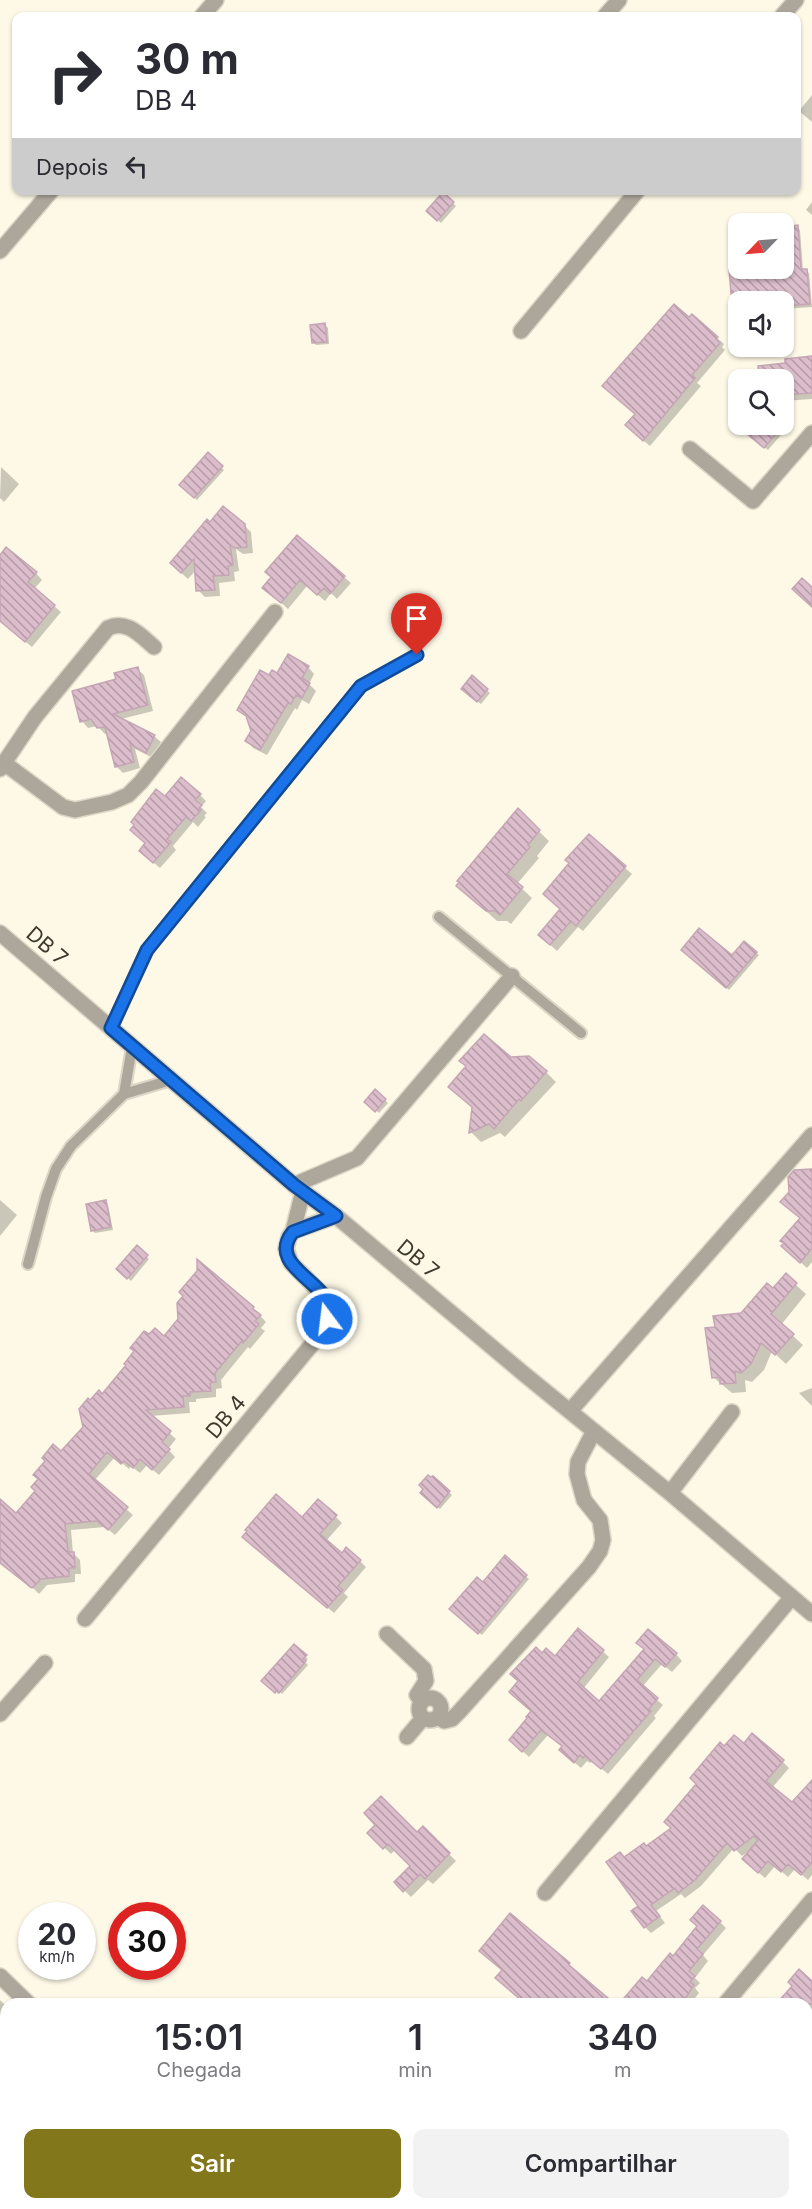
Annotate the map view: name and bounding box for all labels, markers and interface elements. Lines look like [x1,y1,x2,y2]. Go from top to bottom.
text: 30 m [135,33,239,84]
icon: right [36,36,114,114]
text: DB 4 [135,84,197,117]
icon: left [120,150,153,183]
text: Depois [36,154,108,180]
north arrow [728,213,794,279]
map controls [728,213,794,435]
button: sound [728,291,794,357]
button: search [728,369,794,435]
pin [391,593,442,655]
icon: arrive [400,602,433,635]
street label: DB 7 [22,921,73,970]
street label: DB 7 [392,1234,444,1283]
position arrow [295,1287,359,1351]
street label: DB 4 [200,1390,251,1443]
speed limit sign: 30 [108,1902,186,1980]
text: 20 [37,1916,77,1952]
text: km/h [39,1947,75,1966]
text: 15:01 [155,2015,243,2059]
text: 1 [408,2015,423,2059]
text: 340 [587,2015,658,2059]
text: Chegada [157,2058,242,2082]
text: min [398,2058,432,2082]
text: m [614,2058,631,2082]
button: Sair [24,2129,401,2198]
button: Compartilhar [413,2129,789,2198]

